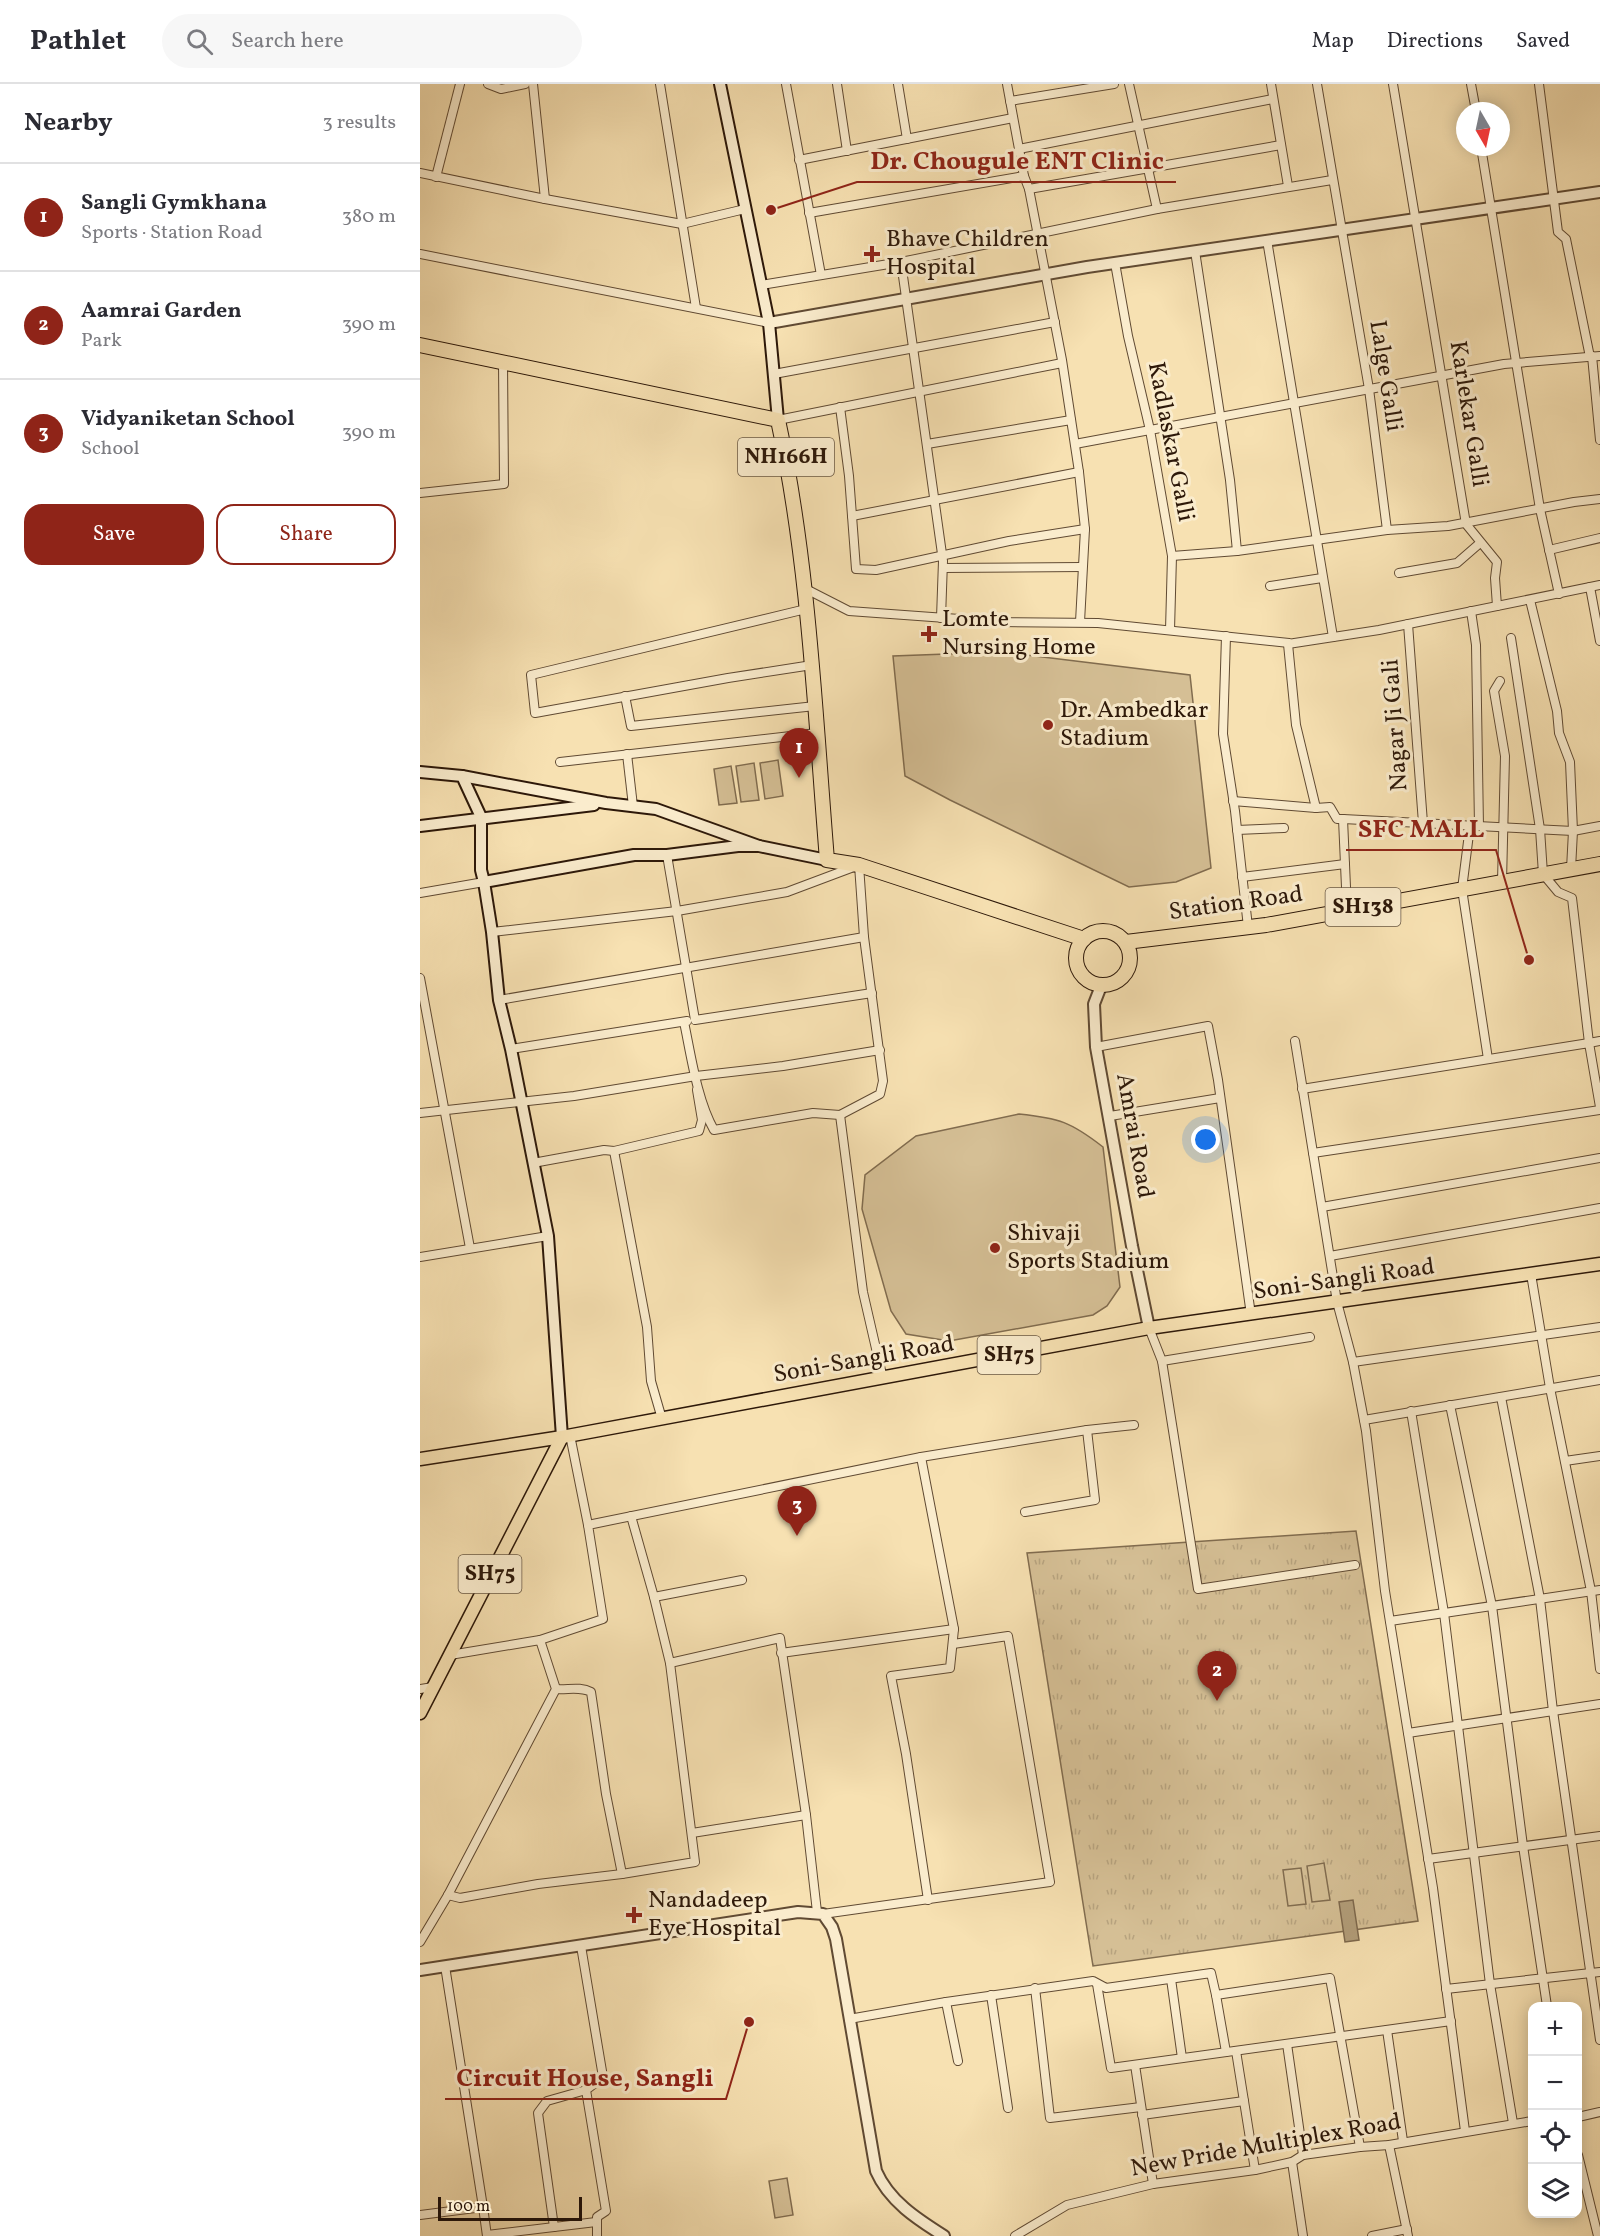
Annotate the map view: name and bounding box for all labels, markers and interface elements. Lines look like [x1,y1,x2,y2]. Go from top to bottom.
search box [162,14,582,68]
text: Pathlet [30,22,126,61]
icon: search [183,25,216,58]
text: Search here [231,26,344,57]
text: Map [1312,27,1354,56]
text: Directions [1387,27,1483,56]
text: Saved [1516,27,1570,56]
north arrow [1456,102,1510,156]
text: Nearby [24,105,113,141]
text: 3 results [322,109,396,137]
callout: Dr. Chougule ENT Clinic [857,138,1176,182]
text: Dr. Chougule ENT Clinic [870,144,1164,180]
text: Sangli Gymkhana [81,188,267,219]
text: 1 [39,203,48,231]
text: 380 m [342,203,396,231]
text: Sports · Station Road [81,219,263,247]
place label: Bhave Children Hospital [886,223,1049,285]
marker: Bhave Children Hospital [863,245,881,263]
text: Aamrai Garden [81,296,242,327]
text: 2 [38,311,49,339]
text: 390 m [342,311,396,339]
street label: Lalge Galli [1359,318,1411,434]
text: Park [81,327,122,355]
street label: Karlekar Galli [1440,338,1496,490]
street label: Kadlaskar Galli [1138,359,1202,525]
text: Vidyaniketan School [81,404,295,435]
text: 3 [38,419,49,447]
text: 390 m [342,419,396,447]
text: School [81,435,139,463]
road number: NH166H [738,438,834,476]
button: Save [24,504,204,565]
button: Share [216,504,396,565]
place label: Lomte Nursing Home [942,603,1096,665]
marker: Lomte Nursing Home [920,625,938,643]
street label: Nagar Ji Gali [1374,658,1418,792]
place label: Dr. Ambedkar Stadium [1060,694,1208,756]
marker: Dr. Ambedkar Stadium [1041,718,1055,732]
pin: 1 [780,728,818,778]
callout: SFC MALL [1346,806,1496,850]
text: SFC MALL [1358,812,1485,848]
street label: Station Road [1167,878,1305,930]
road number: SH138 [1326,888,1400,926]
street label: Amrai Road [1106,1071,1162,1201]
your location [1191,1125,1220,1154]
place label: Shivaji Sports Stadium [1007,1217,1169,1279]
marker: Shivaji Sports Stadium [988,1241,1002,1255]
street label: Soni-Sangli Road [1251,1250,1437,1310]
street label: Soni-Sangli Road [771,1327,957,1393]
road number: SH75 [978,1336,1040,1374]
pin: 3 [778,1486,817,1536]
road number: SH75 [458,1555,521,1593]
pin: 2 [1198,1652,1236,1701]
place label: Nandadeep Eye Hospital [648,1884,781,1946]
marker: Nandadeep Eye Hospital [625,1906,643,1924]
map controls [1528,2002,1582,2218]
button: + [1528,2002,1582,2056]
callout: Circuit House, Sangli [445,2055,726,2099]
button: − [1528,2056,1582,2110]
text: Circuit House, Sangli [456,2061,714,2097]
street label: New Pride Multiplex Road [1128,2105,1404,2187]
button: locate [1528,2110,1582,2164]
button: layers [1528,2164,1582,2218]
scale bar [438,2194,582,2222]
text: 100 m [447,2196,490,2218]

